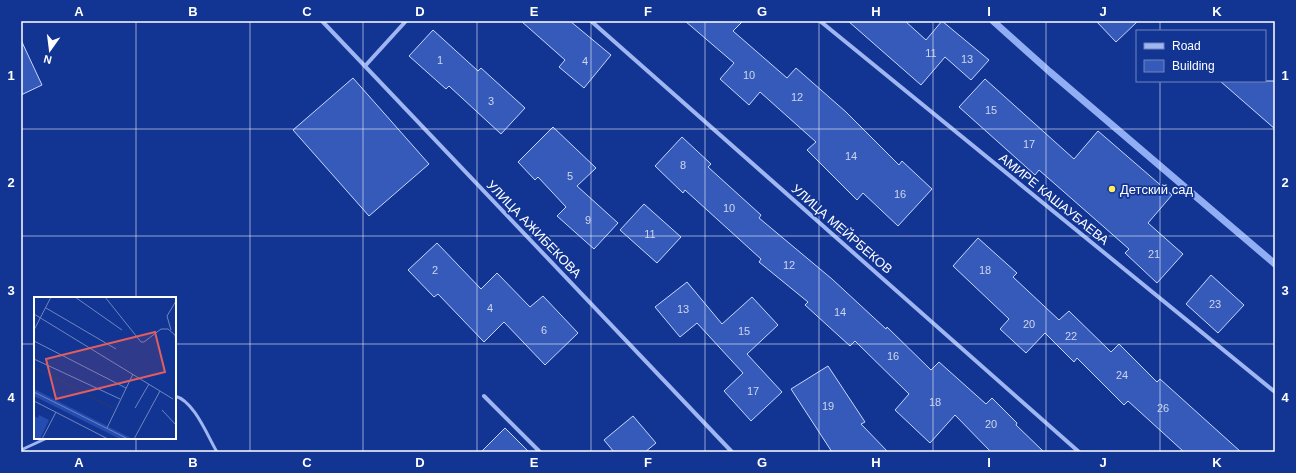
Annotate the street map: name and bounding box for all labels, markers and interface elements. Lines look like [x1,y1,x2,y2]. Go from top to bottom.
text: A [74,4,84,19]
text: B [188,4,198,19]
text: C [302,4,312,19]
text: D [415,4,425,19]
text: E [530,4,539,19]
text: F [644,4,652,19]
text: G [757,4,767,19]
text: H [871,4,881,19]
text: I [987,4,991,19]
text: J [1099,4,1107,19]
text: K [1212,4,1222,19]
north arrow [30,30,70,70]
legend [1136,30,1266,82]
text: Road [1172,39,1201,53]
house number: 11 [925,47,937,59]
text: N [42,53,53,66]
house number: 13 [961,53,973,65]
house number: 1 [437,54,443,66]
house number: 4 [582,55,588,67]
text: Building [1172,59,1215,73]
text: 1 [7,68,15,83]
text: 1 [1281,68,1289,83]
house number: 10 [743,69,755,81]
house number: 12 [791,91,803,103]
house number: 3 [488,95,494,107]
house number: 15 [985,104,997,116]
house number: 17 [1023,138,1035,150]
house number: 14 [845,150,857,162]
street label: АМИРЕ КАШАУБАЕВА [996,150,1112,248]
house number: 8 [680,159,686,171]
house number: 5 [567,170,573,182]
text: 2 [7,175,15,190]
text: 2 [1281,175,1289,190]
street label: УЛИЦА АЖИБЕКОВА [484,177,585,281]
street label: УЛИЦА МЕЙРБЕКОВ [789,181,895,277]
place label: Детский сад [1120,182,1193,197]
marker: Детский сад [1107,184,1117,194]
house number: 16 [894,188,906,200]
house number: 10 [723,202,735,214]
house number: 9 [585,214,591,226]
house number: 11 [644,228,656,240]
house number: 21 [1148,248,1160,260]
house number: 12 [783,259,795,271]
house number: 2 [432,264,438,276]
house number: 18 [979,264,991,276]
text: 3 [7,283,15,298]
text: 3 [1281,283,1289,298]
inset map [34,297,176,439]
house number: 23 [1209,298,1221,310]
house number: 4 [487,302,493,314]
house number: 13 [677,303,689,315]
house number: 14 [834,306,846,318]
house number: 20 [1023,318,1035,330]
house number: 6 [541,324,547,336]
house number: 15 [738,325,750,337]
house number: 22 [1065,330,1077,342]
house number: 16 [887,350,899,362]
house number: 24 [1116,369,1128,381]
house number: 17 [747,385,759,397]
text: 4 [7,390,15,405]
text: 4 [1281,390,1289,405]
house number: 18 [929,396,941,408]
house number: 19 [822,400,834,412]
house number: 26 [1157,402,1169,414]
house number: 20 [985,418,997,430]
text: A [74,455,84,470]
text: B [188,455,198,470]
text: C [302,455,312,470]
text: D [415,455,425,470]
text: E [530,455,539,470]
text: F [644,455,652,470]
text: G [757,455,767,470]
text: H [871,455,881,470]
text: I [987,455,991,470]
text: J [1099,455,1107,470]
text: K [1212,455,1222,470]

